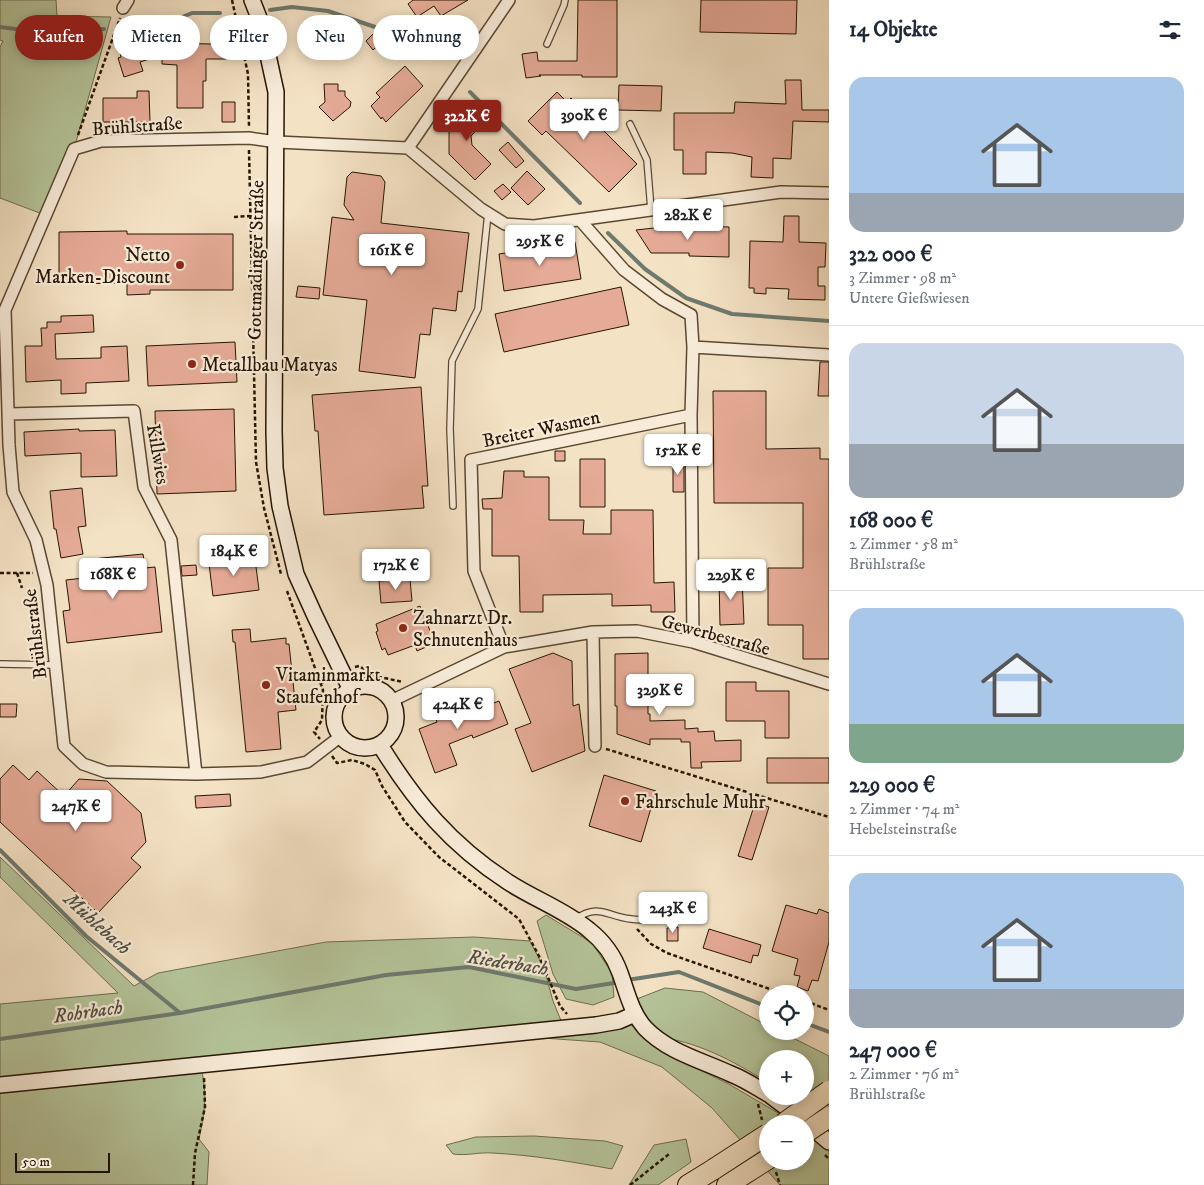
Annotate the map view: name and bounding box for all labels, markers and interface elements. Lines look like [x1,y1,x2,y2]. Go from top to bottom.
chip: Kaufen [15,15,103,60]
chip: Mieten [113,15,200,60]
chip: Filter [210,15,287,60]
chip: Neu [297,15,363,60]
chip: Wohnung [373,15,479,60]
icon: filters [1156,16,1184,44]
text: 14 Objekte [849,17,938,43]
pin: 390K € [543,98,625,141]
pin: 322K € [426,100,508,142]
text: 390K € [561,105,607,125]
text: 322K € [444,106,490,126]
icon: home [972,110,1062,200]
street label: Brühlstraße [91,112,183,141]
street label: Gottmadinger Straße [244,180,269,340]
pin: 282K € [647,198,729,241]
text: 282K € [664,205,712,225]
pin: 295K € [499,224,581,267]
text: 295K € [516,231,564,251]
pin: 161K € [351,234,433,276]
text: 161K € [370,240,414,260]
text: 322 000 € [849,242,933,268]
place label: Netto Marken-Discount [35,244,170,289]
marker: Netto Marken-Discount [174,259,186,271]
text: 3 Zimmer · 98 m² [849,268,956,288]
text: Untere Gießwiesen [849,288,970,308]
place label: Metallbau Matyas [202,354,338,377]
marker: Metallbau Matyas [186,358,198,370]
icon: home [972,375,1062,465]
street label: Breiter Wasmen [480,406,602,453]
street label: Killwies [141,422,174,486]
pin: 152K € [637,434,719,476]
text: 152K € [655,440,701,460]
text: 168 000 € [849,508,933,534]
pin: 184K € [193,534,275,577]
text: 2 Zimmer · 58 m² [849,534,958,554]
text: 184K € [210,541,258,561]
pin: 172K € [355,548,437,591]
text: Brühlstraße [849,554,925,574]
text: 172K € [373,555,419,575]
pin: 168K € [72,558,154,600]
pin: 229K € [690,558,772,601]
text: 168K € [90,564,136,584]
text: 229K € [707,565,755,585]
street label: Brühlstraße [19,587,52,680]
place label: Zahnarzt Dr. Schnutenhaus [413,607,518,652]
street label: Gewerbestraße [659,610,773,661]
marker: Zahnarzt Dr. Schnutenhaus [397,622,409,634]
icon: home [972,640,1062,730]
place label: Vitaminmarkt Staufenhof [275,664,381,709]
pin: 329K € [619,674,701,716]
marker: Vitaminmarkt Staufenhof [260,679,272,691]
text: 329K € [637,680,683,700]
pin: 424K € [417,688,499,730]
text: 424K € [433,694,483,714]
text: 229 000 € [849,773,935,799]
pin: 247K € [35,790,117,832]
place label: Fahrschule Muhr [635,791,766,814]
marker: Fahrschule Muhr [619,795,631,807]
text: 247K € [51,796,101,816]
text: 2 Zimmer · 74 m² [849,799,960,819]
text: Hebelsteinstraße [849,819,957,839]
water label: Mühlebach [57,886,136,961]
pin: 243K € [632,892,714,934]
text: 243K € [649,898,697,918]
icon: home [972,905,1062,995]
water label: Riederbach [465,945,550,982]
map controls [759,985,814,1170]
button: locate [759,985,814,1040]
water label: Rohrbach [51,995,124,1030]
text: 247 000 € [849,1038,937,1064]
button: + [759,1050,814,1105]
text: 2 Zimmer · 76 m² [849,1064,959,1084]
text: Brühlstraße [849,1084,925,1104]
button: − [759,1115,814,1170]
scale bar [15,1150,110,1173]
text: 50 m [22,1153,50,1171]

